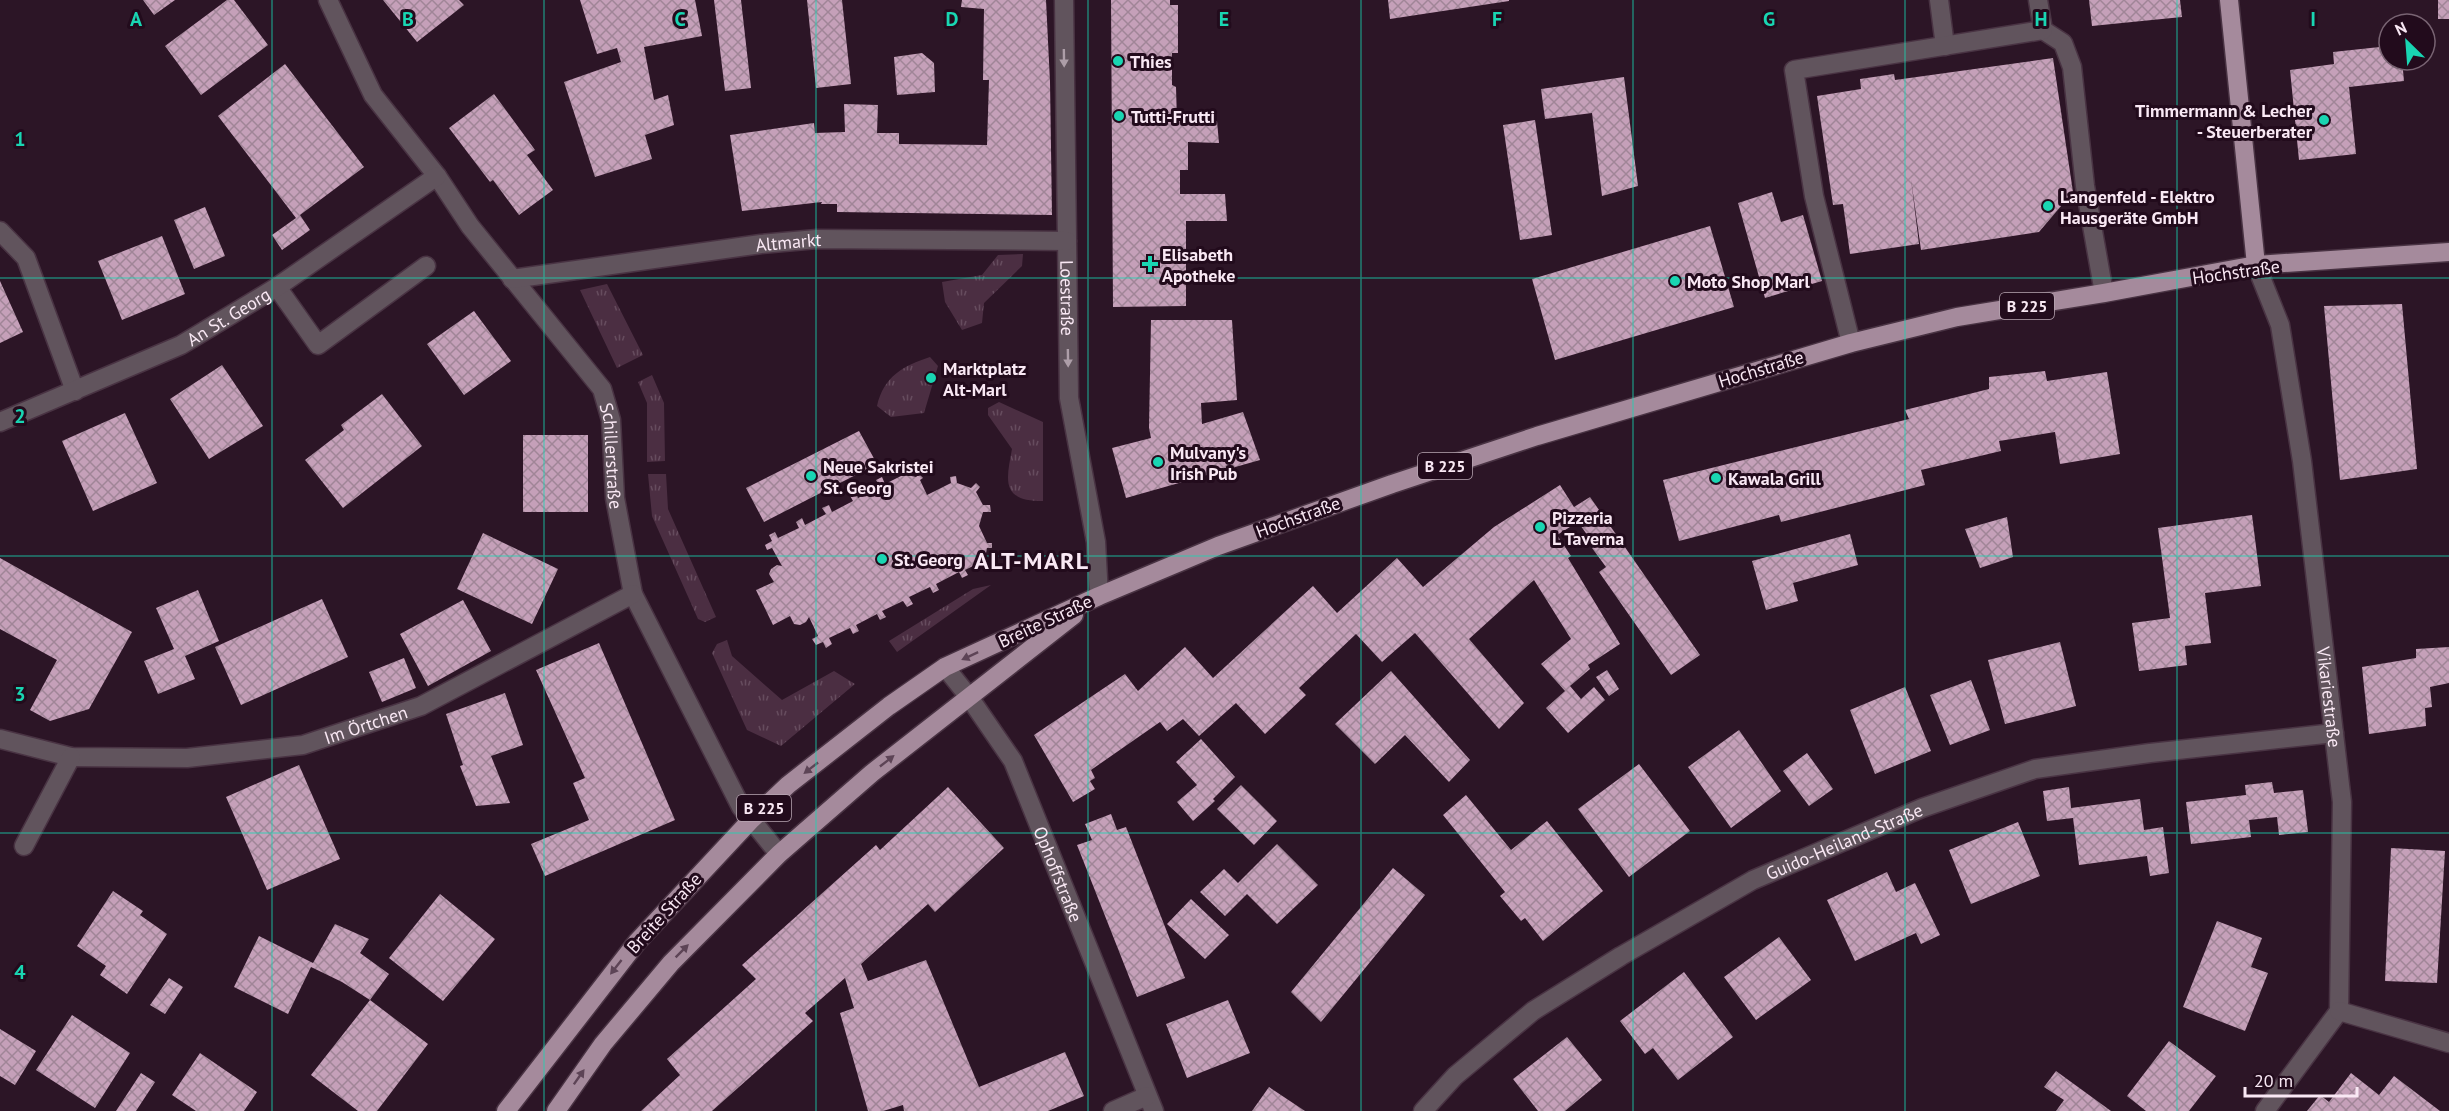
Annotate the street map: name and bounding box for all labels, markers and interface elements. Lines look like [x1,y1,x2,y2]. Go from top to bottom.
text: A [130,6,143,32]
text: B [402,6,414,32]
text: C [674,6,686,32]
text: D [946,6,959,32]
text: E [1219,6,1229,32]
text: F [1492,6,1502,32]
text: G [1763,6,1775,32]
text: H [2034,6,2048,32]
text: I [2310,6,2316,32]
north arrow [2377,12,2437,72]
text: N [2392,17,2410,40]
one-way arrow [1060,49,1069,68]
place label: Thies [1130,50,1172,73]
marker: Thies [1111,54,1125,68]
place label: Timmermann & Lecher - Steuerberater [2135,99,2313,143]
place label: Tutti-Frutti [1131,105,1215,128]
marker: Tutti-Frutti [1112,109,1126,123]
marker: Timmermann & Lecher - Steuerberater [2317,113,2331,127]
text: 1 [14,126,26,152]
place label: Langenfeld - Elektro Hausgeräte GmbH [2060,185,2215,229]
marker: Langenfeld - Elektro Hausgeräte GmbH [2041,199,2055,213]
street label: Altmarkt [754,227,822,256]
place label: Elisabeth Apotheke [1162,243,1235,287]
street label: Hochstraße [2191,254,2281,290]
marker: Elisabeth Apotheke [1143,257,1157,271]
street label: Loestraße [1056,260,1080,336]
place label: Moto Shop Marl [1687,270,1810,293]
marker: Moto Shop Marl [1668,274,1682,288]
street label: An St. Georg [182,282,274,351]
road number: B 225 [2000,293,2054,319]
street label: Hochstraße [1715,345,1807,393]
one-way arrow [1064,349,1073,368]
place label: Marktplatz Alt-Marl [943,357,1026,401]
marker: Marktplatz Alt-Marl [924,371,938,385]
street label: Schillerstraße [595,400,628,511]
text: 2 [14,403,26,429]
place label: Mulvany's Irish Pub [1170,441,1247,485]
road number: B 225 [1418,453,1472,479]
place label: Neue Sakristei St. Georg [823,455,934,499]
marker: Mulvany's Irish Pub [1151,455,1165,469]
place label: Kawala Grill [1728,467,1822,490]
marker: Neue Sakristei St. Georg [804,469,818,483]
marker: Kawala Grill [1709,471,1723,485]
street label: Hochstraße [1253,491,1343,543]
place label: Pizzeria L Taverna [1552,506,1624,550]
marker: Pizzeria L Taverna [1533,520,1547,534]
district label: ALT-MARL [974,545,1090,576]
place label: St. Georg [894,548,963,571]
marker: St. Georg [875,552,889,566]
street label: Breite Straße [994,589,1096,653]
street label: Vikariestraße [2312,644,2347,749]
one-way arrow [961,651,978,660]
text: 3 [14,681,26,707]
street label: Im Örtchen [321,700,410,749]
one-way arrow [879,755,895,768]
one-way arrow [803,761,818,773]
road number: B 225 [737,795,791,821]
street label: Guido-Heiland-Straße [1762,798,1926,885]
street label: Ophoffstraße [1029,823,1088,925]
street label: Breite Straße [622,868,706,958]
one-way arrow [675,945,689,959]
text: 4 [14,959,26,985]
one-way arrow [611,960,623,975]
scale bar [2245,1060,2358,1098]
text: 20 m [2254,1069,2293,1092]
one-way arrow [573,1070,585,1086]

